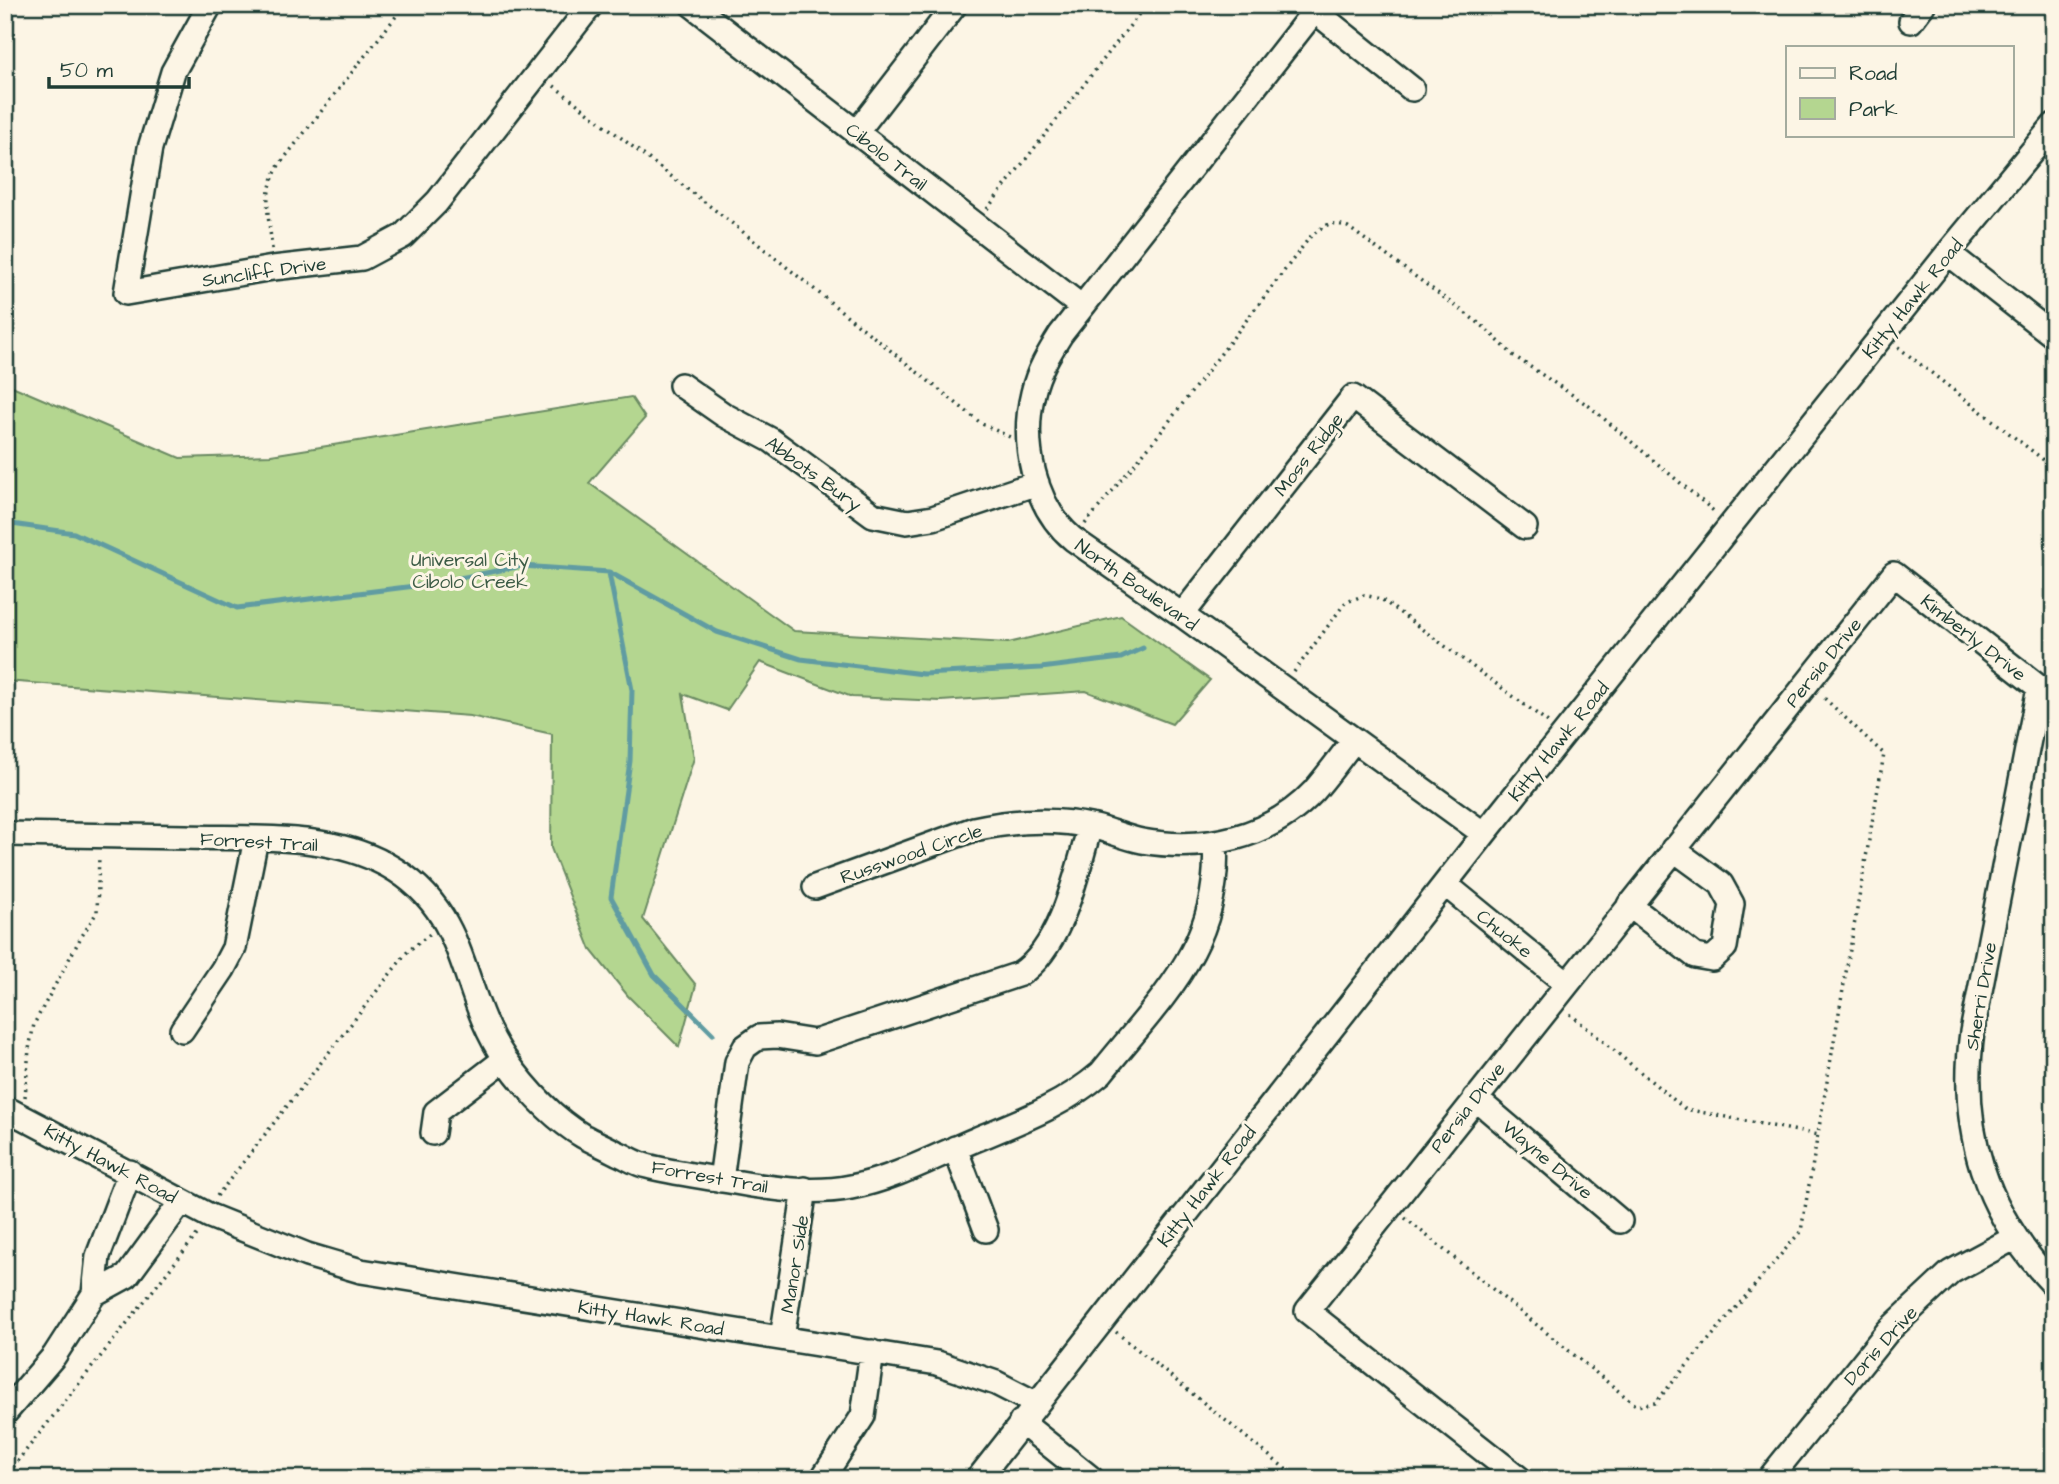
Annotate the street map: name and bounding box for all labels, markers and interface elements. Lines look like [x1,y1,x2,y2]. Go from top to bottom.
scale bar [49,46,189,90]
legend [1786,46,2014,136]
text: 50 m [60,56,114,85]
text: Road [1849,59,1897,88]
text: Park [1849,95,1898,124]
street label: Cibolo Trail [840,117,933,198]
street label: Kitty Hawk Road [1856,233,1971,365]
street label: Suncliff Drive [200,250,328,295]
street label: Moss Ridge [1268,407,1351,503]
street label: Abbots Bury [759,430,867,520]
street label: North Boulevard [1069,533,1203,638]
park label: Universal City Cibolo Creek [411,547,530,596]
street label: Kimberly Drive [1914,588,2032,689]
street label: Persia Drive [1780,612,1869,714]
street label: Kitty Hawk Road [1502,676,1617,808]
street label: Russwood Circle [837,817,986,891]
street label: Forrest Trail [199,826,318,859]
street label: Chuoke [1470,903,1538,965]
street label: Sherri Drive [1959,940,2004,1052]
street label: Persia Drive [1424,1057,1512,1159]
street label: Wayne Drive [1495,1114,1598,1207]
street label: Kitty Hawk Road [38,1118,182,1212]
street label: Kitty Hawk Road [1151,1120,1264,1254]
street label: Forrest Trail [649,1154,770,1201]
street label: Manor Side [774,1213,817,1315]
street label: Kitty Hawk Road [576,1294,726,1344]
street label: Doris Drive [1838,1300,1924,1392]

